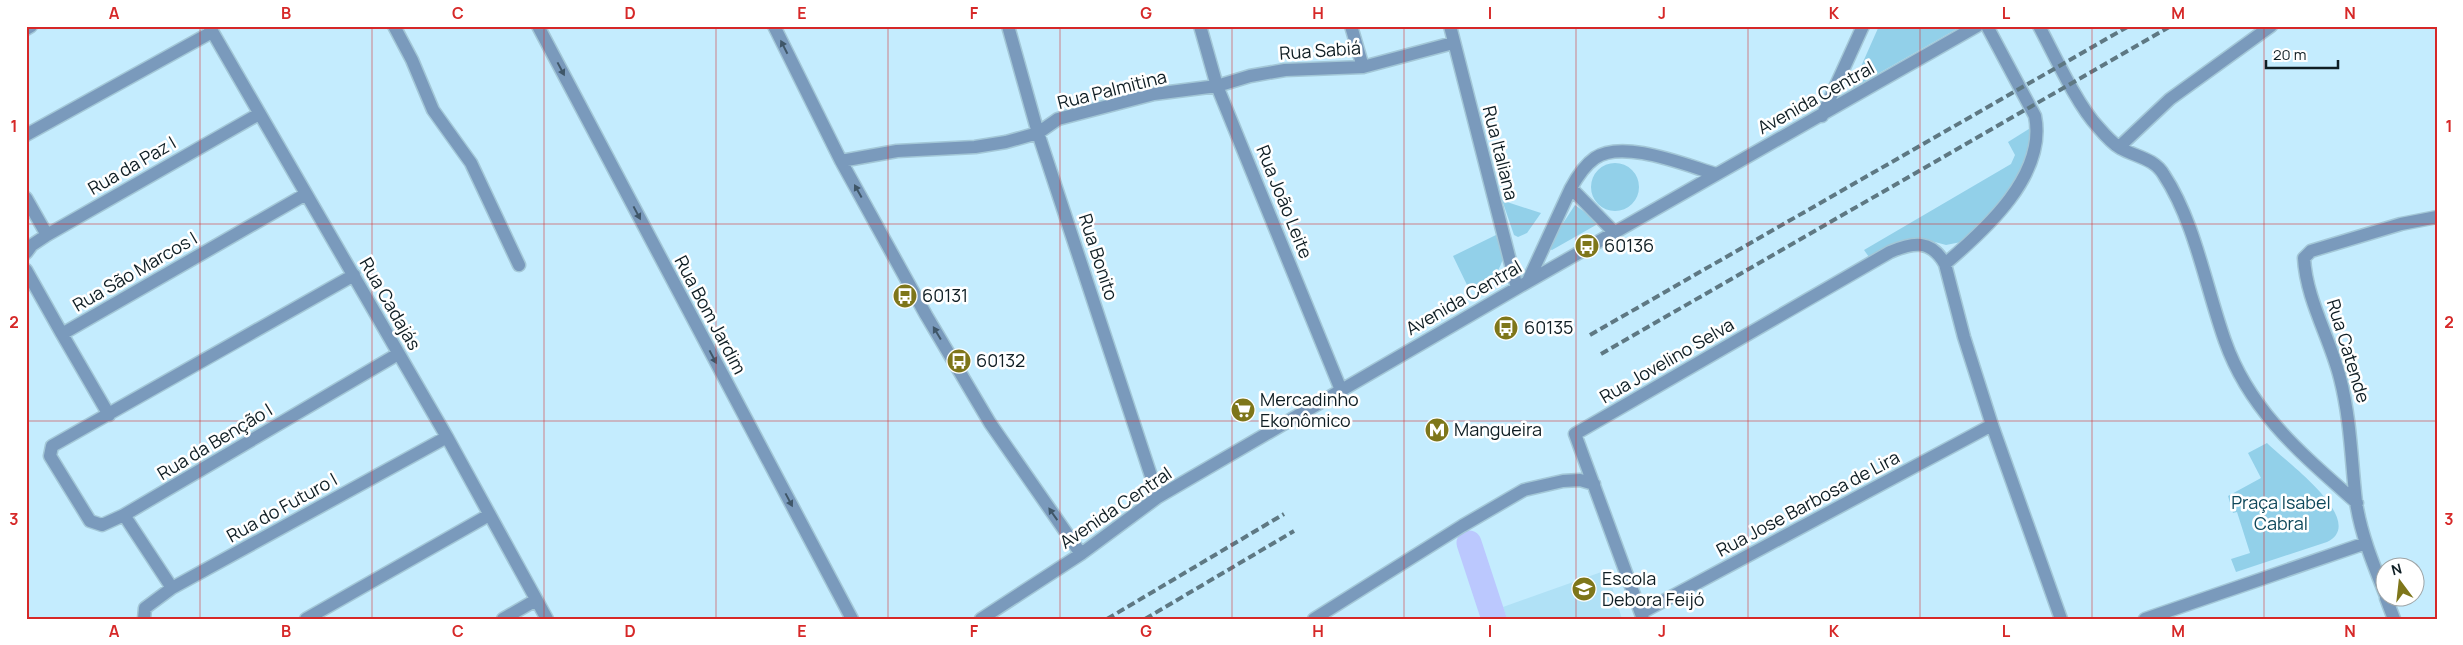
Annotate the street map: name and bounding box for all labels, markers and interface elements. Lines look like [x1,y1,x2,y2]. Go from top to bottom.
text: A [109,2,120,24]
text: B [281,2,291,24]
text: C [452,2,464,24]
text: D [624,2,636,24]
text: E [797,2,807,24]
text: F [970,2,979,24]
text: G [1140,2,1152,24]
text: H [1312,2,1324,24]
text: I [1488,2,1492,24]
text: J [1658,2,1666,24]
text: K [1829,2,1840,24]
text: L [2002,2,2011,24]
text: M [2171,2,2185,24]
text: N [2344,2,2356,24]
street label: Rua Sabiá [1278,35,1361,65]
scale bar [2266,38,2338,70]
one-way arrow [780,39,788,54]
text: 20 m [2273,44,2306,65]
street label: Avenida Central [1753,55,1878,139]
one-way arrow [557,62,565,77]
street label: Rua Palmitina [1055,64,1169,114]
street label: Rua Italiana [1478,103,1524,202]
text: 1 [10,115,18,137]
text: 1 [2445,115,2453,137]
street label: Rua da Paz I [83,130,180,200]
street label: Rua João Leite [1251,141,1319,262]
one-way arrow [854,184,862,198]
one-way arrow [633,206,641,220]
street label: Rua Bonito [1074,210,1124,303]
street label: Rua São Marcos I [68,226,201,317]
bus stop icon: 60136 [1574,233,1600,259]
place label: 60136 [1604,233,1654,257]
street label: Rua Bom Jardim [670,251,752,378]
street label: Rua Cadajás [355,253,427,354]
street label: Avenida Central [1401,254,1526,340]
bus stop icon: 60131 [892,283,918,309]
place label: 60131 [922,283,968,307]
street label: Rua Catende [2322,296,2376,406]
text: 2 [9,311,19,333]
text: 2 [2444,311,2454,333]
street label: Rua Jovelino Selva [1595,312,1738,408]
bus stop icon: 60135 [1493,315,1519,341]
place label: 60135 [1524,315,1574,339]
one-way arrow [932,327,941,340]
bus stop icon: 60132 [946,348,972,374]
place label: 60132 [976,348,1025,372]
one-way arrow [709,349,717,364]
place label: Mercadinho Ekonômico [1260,387,1359,432]
street label: Rua da Benção I [153,397,276,485]
supermarket icon: Mercadinho Ekonômico [1230,397,1256,423]
metro station icon: Mangueira [1424,417,1450,443]
place label: Mangueira [1454,417,1542,441]
street label: Rua Jose Barbosa de Lira [1712,445,1903,562]
street label: Avenida Central [1055,461,1176,554]
street label: Rua do Futuro I [222,467,341,547]
park label: Praça Isabel Cabral [2231,490,2331,535]
one-way arrow [785,493,793,507]
one-way arrow [1048,507,1058,521]
text: 3 [9,508,19,530]
text: 3 [2444,508,2454,530]
north arrow [2376,558,2426,608]
text: N [2389,558,2404,579]
place label: Escola Debora Feijó [1602,566,1704,611]
school or university icon: Escola Debora Feijó [1571,576,1597,602]
text: A [109,620,120,642]
text: B [281,620,291,642]
text: C [452,620,464,642]
text: D [624,620,636,642]
text: E [797,620,807,642]
text: F [970,620,979,642]
text: G [1140,620,1152,642]
text: H [1312,620,1324,642]
text: I [1488,620,1492,642]
text: J [1658,620,1666,642]
text: K [1829,620,1840,642]
text: L [2002,620,2011,642]
text: M [2171,620,2185,642]
text: N [2344,620,2356,642]

